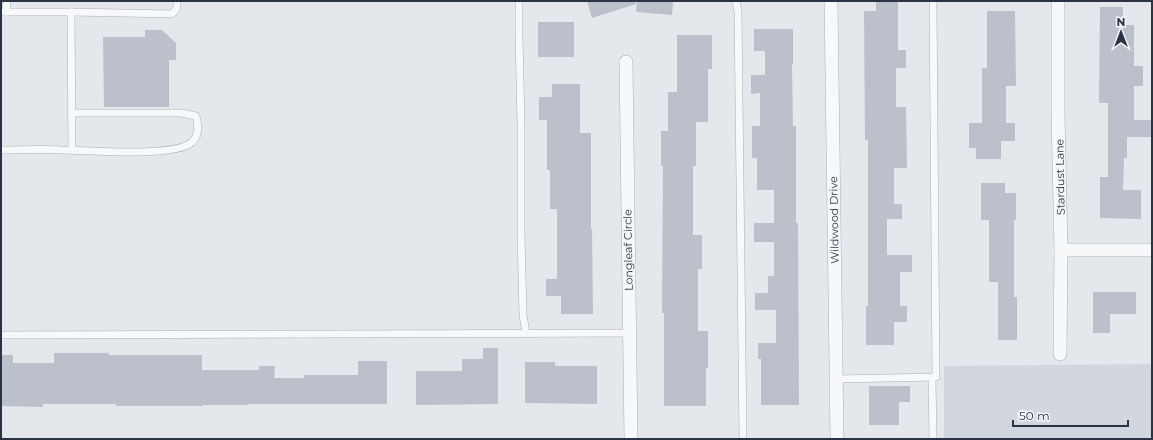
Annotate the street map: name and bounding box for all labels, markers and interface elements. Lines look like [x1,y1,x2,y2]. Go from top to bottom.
north arrow [1101,12,1141,52]
text: N [1117,15,1125,29]
street label: Stardust Lane [1052,138,1068,215]
street label: Wildwood Drive [826,176,842,264]
street label: Longleaf Circle [620,209,636,291]
scale bar [1013,402,1128,428]
text: 50 m [1019,408,1050,423]

